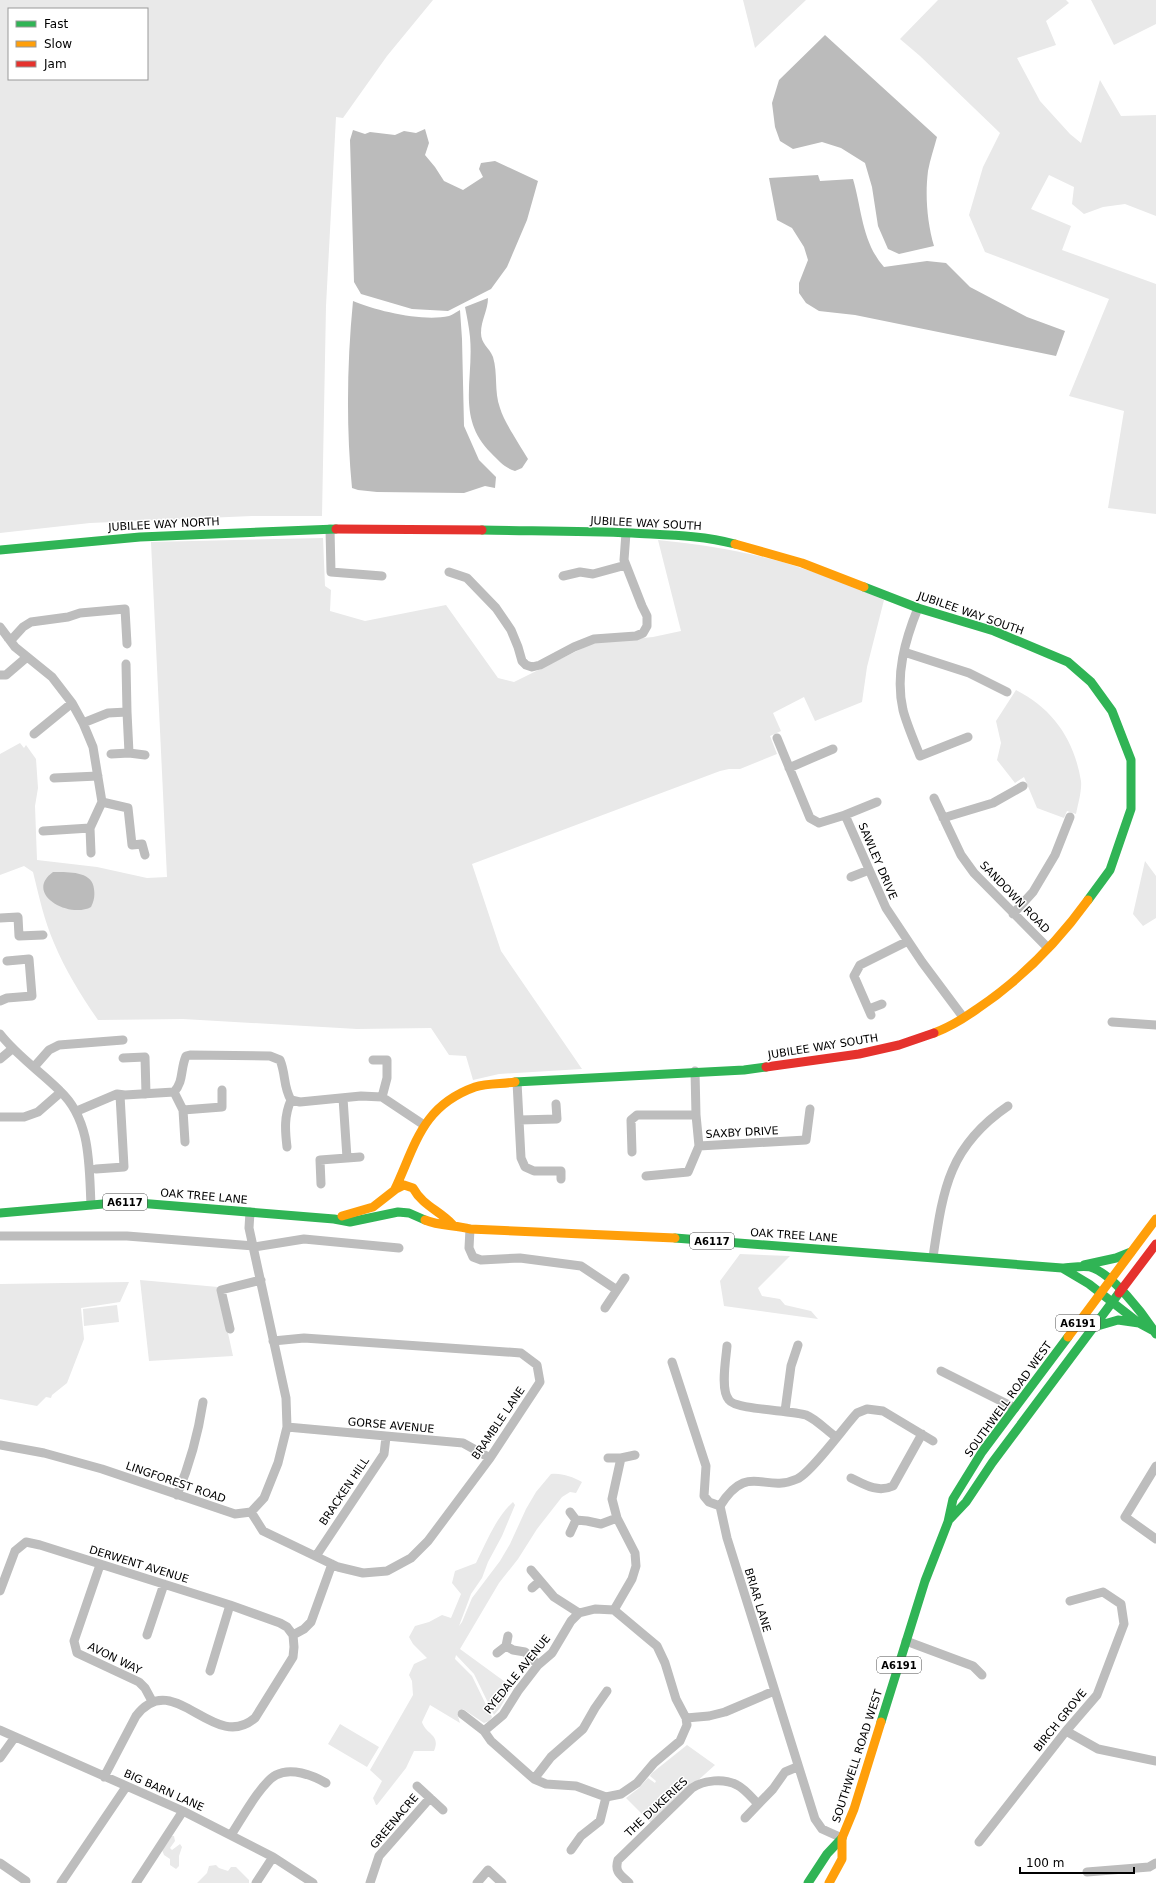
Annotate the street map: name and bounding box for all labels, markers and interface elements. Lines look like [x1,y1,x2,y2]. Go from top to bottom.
legend [8,8,148,80]
text: Fast [44,17,68,31]
text: Slow [44,37,72,51]
text: Jam [43,57,67,71]
street label: JUBILEE WAY SOUTH [589,514,702,533]
street label: JUBILEE WAY NORTH [107,515,220,534]
street label: JUBILEE WAY SOUTH [915,589,1026,638]
street label: SAWLEY DRIVE [856,821,900,902]
street label: SANDOWN ROAD [977,859,1052,936]
street label: JUBILEE WAY SOUTH [766,1031,879,1062]
street label: SAXBY DRIVE [705,1124,779,1141]
street label: OAK TREE LANE [160,1186,248,1207]
road number: A6117 [103,1194,147,1210]
street label: OAK TREE LANE [750,1226,838,1245]
road number: A6117 [690,1233,734,1249]
road number: A6191 [1056,1315,1100,1331]
street label: SOUTHWELL ROAD WEST [962,1339,1055,1459]
street label: BRAMBLE LANE [469,1384,528,1462]
street label: GORSE AVENUE [347,1415,435,1436]
street label: BRACKEN HILL [317,1454,372,1528]
street label: LINGFOREST ROAD [124,1459,228,1506]
street label: DERWENT AVENUE [88,1543,190,1586]
street label: BRIAR LANE [742,1567,773,1634]
street label: RYEDALE AVENUE [482,1632,553,1716]
street label: AVON WAY [86,1640,144,1677]
road number: A6191 [877,1657,921,1673]
street label: BIRCH GROVE [1031,1686,1090,1754]
street label: SOUTHWELL ROAD WEST [830,1688,885,1824]
street label: BIG BARN LANE [122,1767,206,1814]
street label: THE DUKERIES [622,1775,690,1840]
street label: GREENACRE [368,1791,421,1852]
scale bar [1020,1849,1134,1875]
text: 100 m [1026,1856,1064,1870]

